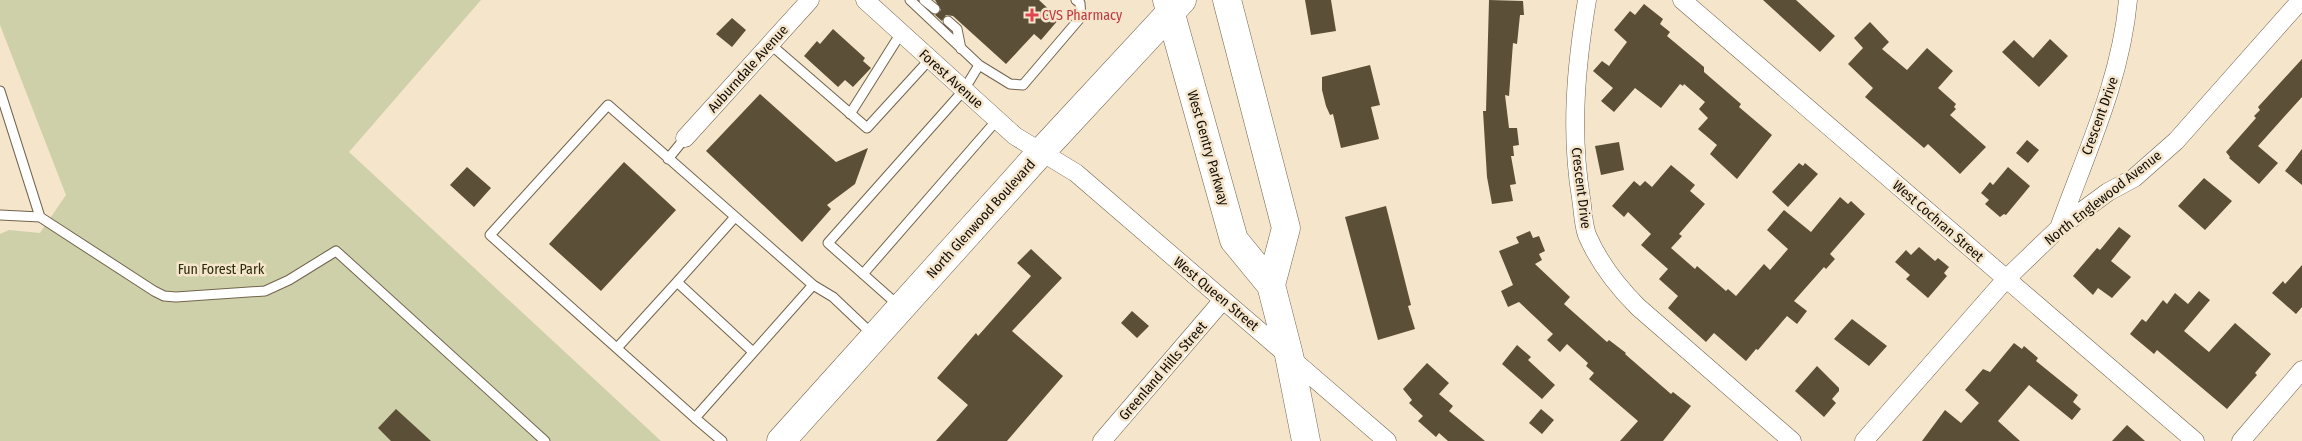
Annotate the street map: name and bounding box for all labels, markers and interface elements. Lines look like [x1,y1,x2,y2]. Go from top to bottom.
place label: CVS Pharmacy [1042,7,1123,24]
marker: CVS Pharmacy [1026,9,1038,21]
street label: Auburndale Avenue [704,22,792,116]
street label: Forest Avenue [915,46,987,112]
street label: Crescent Drive [2078,75,2122,157]
street label: West Gentry Parkway [1183,88,1233,208]
street label: Crescent Drive [1568,146,1594,230]
street label: North Englewood Avenue [2041,147,2165,249]
street label: North Glenwood Boulevard [923,156,1039,282]
street label: West Cochran Street [1889,177,1987,265]
street label: West Queen Street [1170,253,1262,335]
park label: Fun Forest Park [178,261,265,278]
street label: Greenland Hills Street [1115,318,1211,424]

